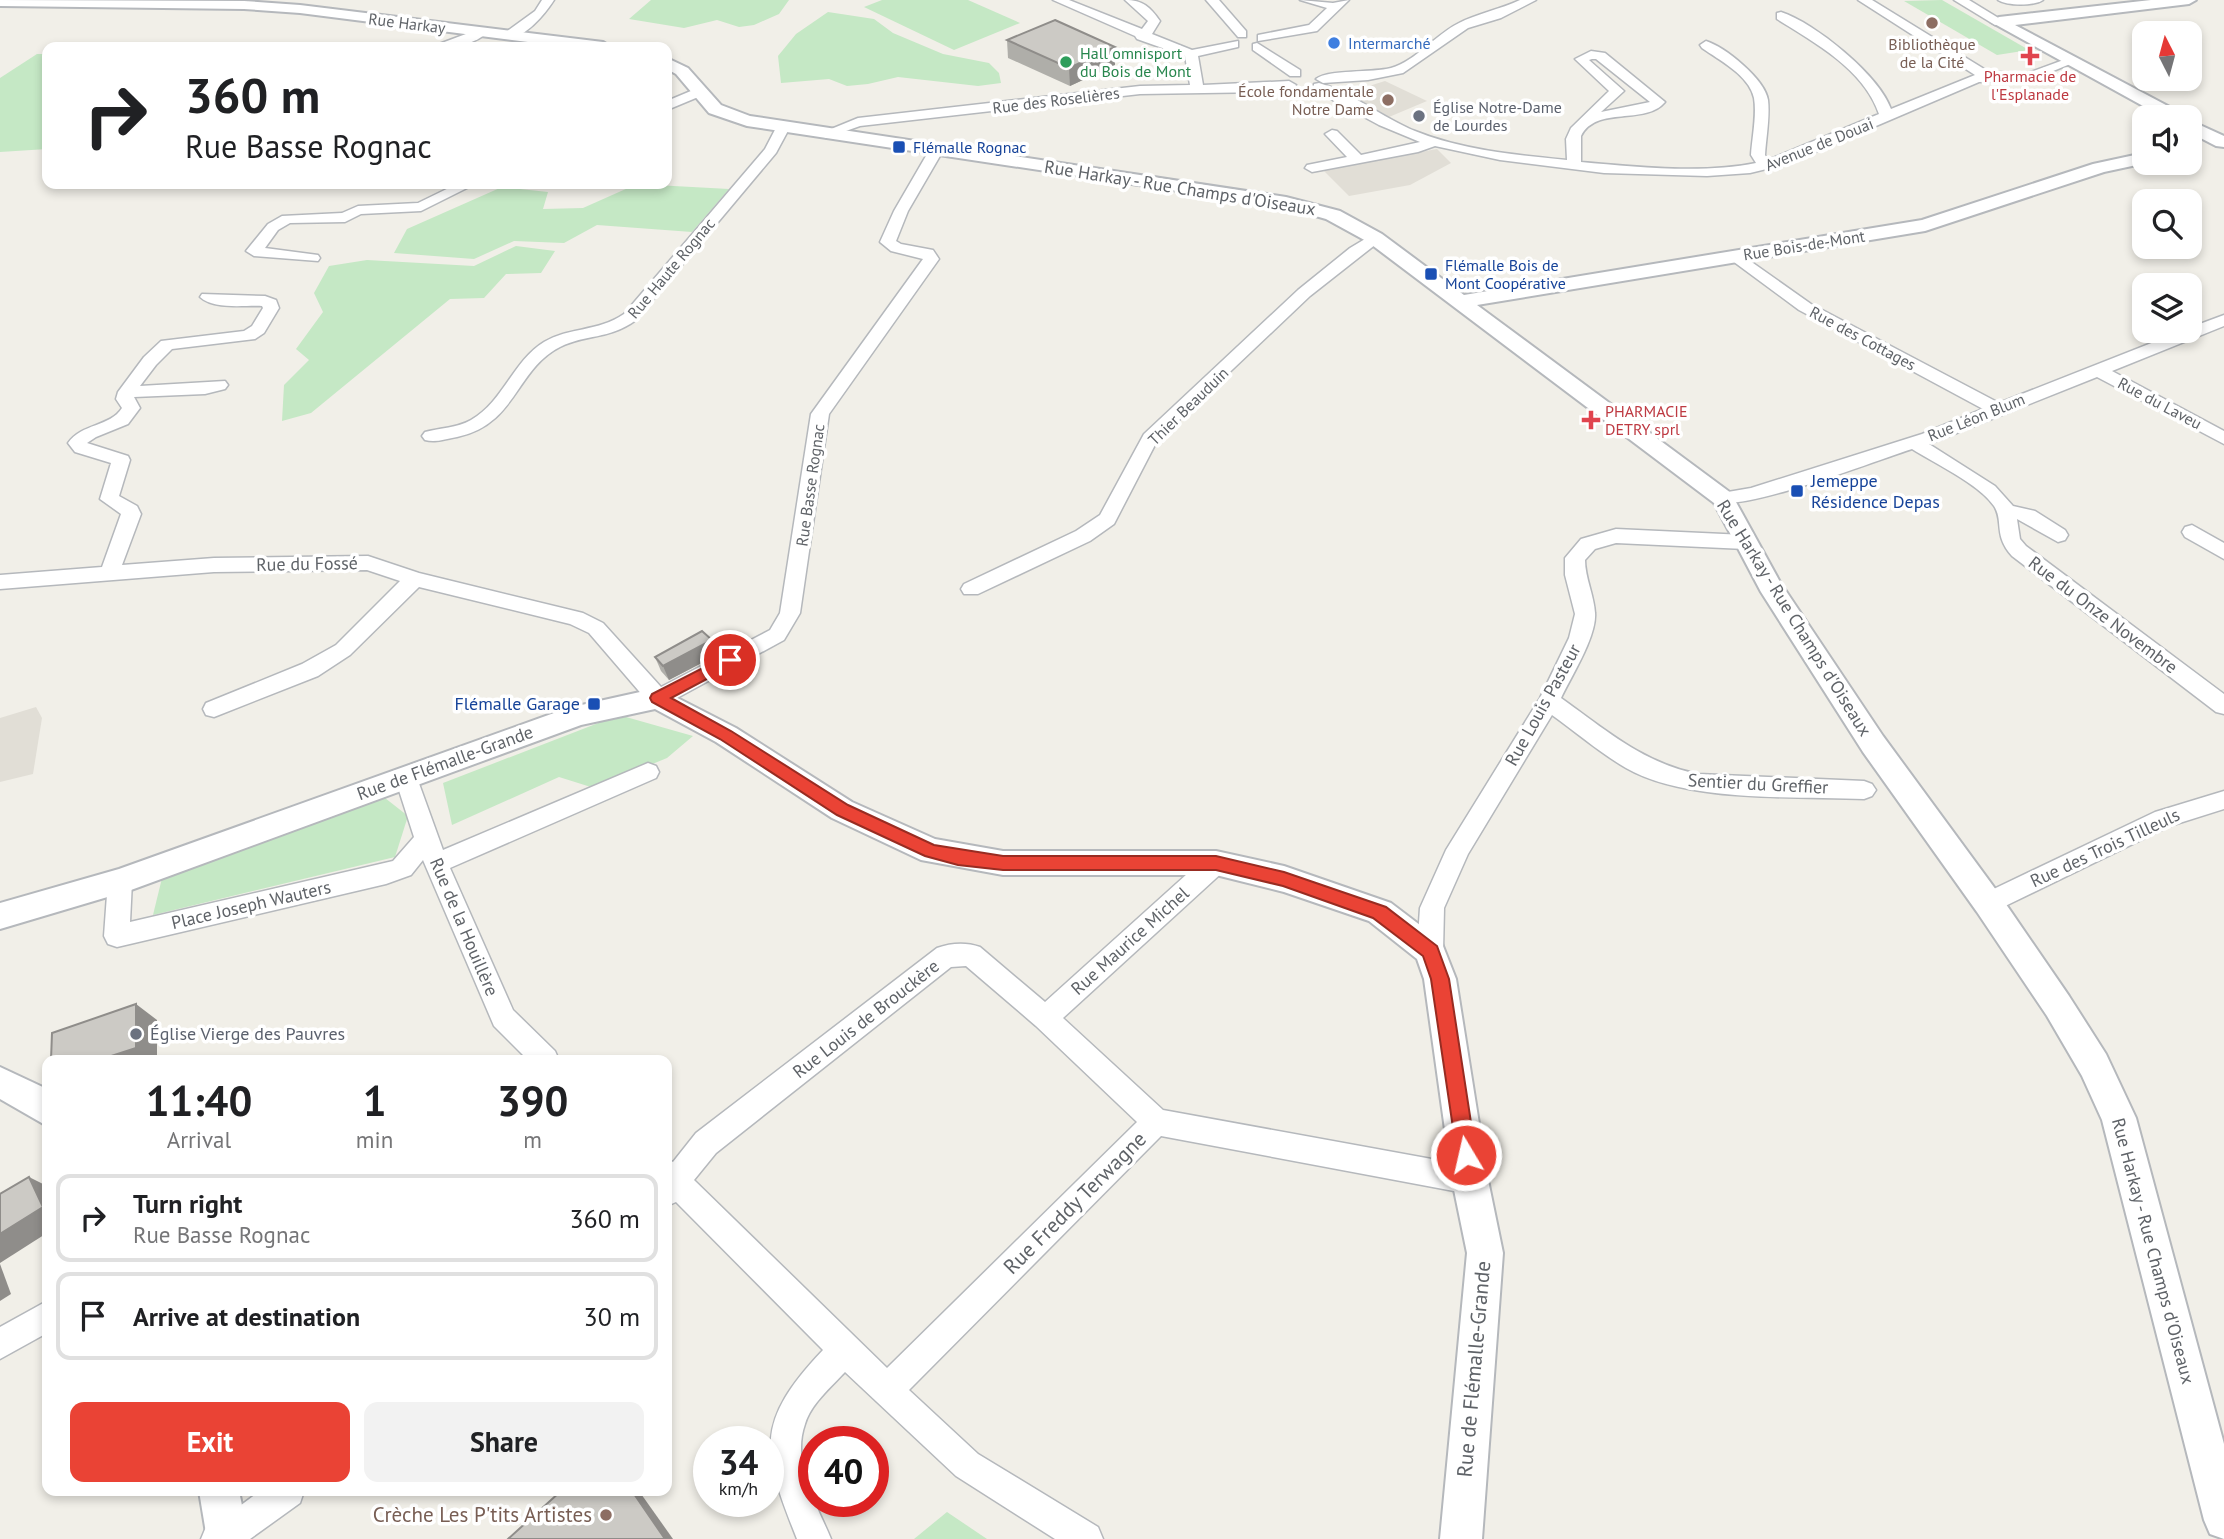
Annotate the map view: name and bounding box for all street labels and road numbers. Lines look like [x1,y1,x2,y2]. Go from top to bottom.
street label: Rue Harkay [367,8,447,38]
street label: Rue des Roselières [991,82,1121,118]
street label: Avenue de Douai [1762,113,1876,175]
street label: Rue Harkay - Rue Champs d'Oiseaux [1043,155,1317,220]
street label: Rue Haute Rognac [623,214,719,322]
street label: Rue Bois-de-Mont [1742,225,1867,264]
street label: Rue des Cottages [1806,302,1920,375]
street label: Thier Beauduin [1144,363,1232,449]
street label: Rue du Laveu [2115,373,2205,433]
street label: Rue Léon Blum [1925,388,2027,446]
street label: Rue Basse Rognac [792,423,828,547]
street label: Rue Harkay - Rue Champs d'Oiseaux [1712,495,1877,740]
street label: Rue du Fossé [256,551,358,576]
street label: Rue du Onze Novembre [2024,551,2183,678]
street label: Rue Louis Pasteur [1500,640,1586,770]
street label: Rue de Flémalle-Grande [354,720,536,805]
street label: Sentier du Greffier [1687,768,1829,799]
street label: Rue des Trois Tilleuls [2026,803,2183,892]
street label: Rue de la Houillère [425,854,504,999]
street label: Place Joseph Wauters [169,875,333,934]
street label: Rue Maurice Michel [1066,881,1194,1000]
street label: Rue Louis de Brouckère [788,954,944,1083]
street label: Rue Harkay - Rue Champs d'Oiseaux [2107,1115,2200,1386]
street label: Rue Freddy Terwagne [998,1126,1152,1280]
street label: Rue de Flémalle-Grande [1451,1260,1496,1478]

